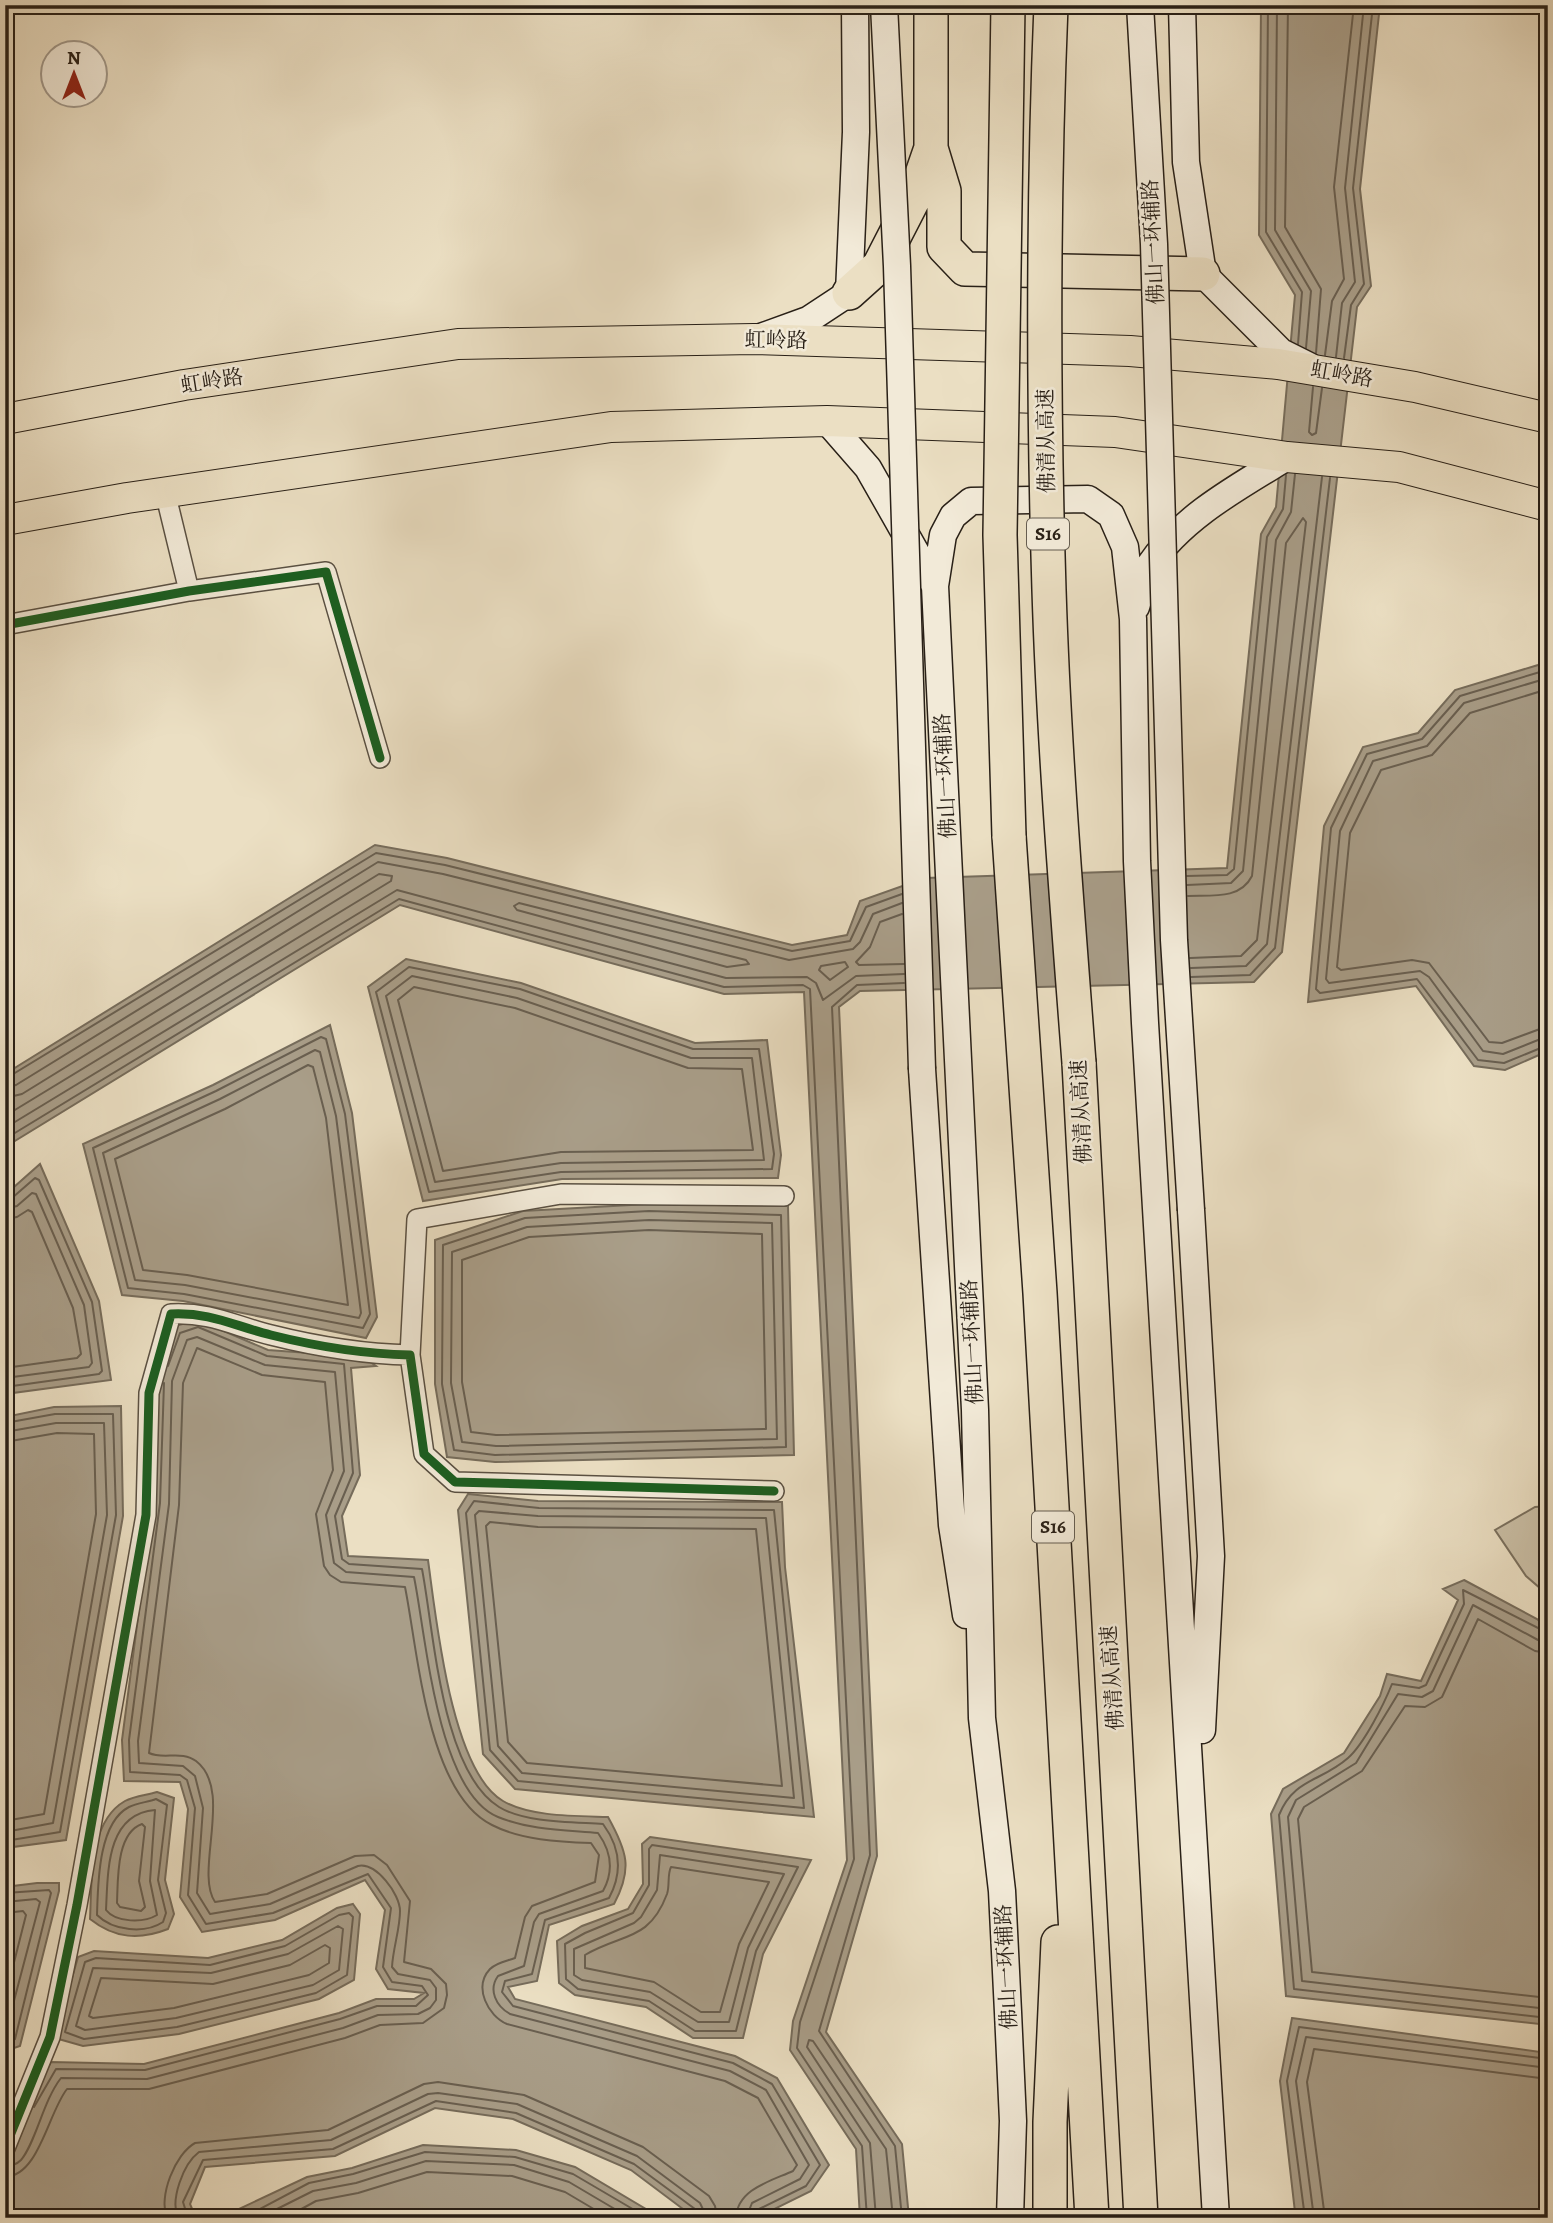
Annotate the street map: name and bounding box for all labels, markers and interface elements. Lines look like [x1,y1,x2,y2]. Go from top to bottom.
north arrow [38,38,108,108]
text: N [67,45,81,71]
street label: 佛山一环辅路 [1136,178,1170,306]
street label: 虹岭路 [744,325,808,355]
street label: 虹岭路 [1309,355,1375,393]
street label: 虹岭路 [179,362,245,400]
street label: 佛清从高速 [1031,388,1061,494]
road number: S16 [1027,519,1069,550]
street label: 佛山一环辅路 [928,712,962,840]
street label: 佛清从高速 [1064,1059,1098,1165]
street label: 佛山一环辅路 [955,1278,989,1406]
road number: S16 [1032,1512,1074,1542]
street label: 佛清从高速 [1094,1625,1130,1731]
street label: 佛山一环辅路 [989,1903,1023,2031]

